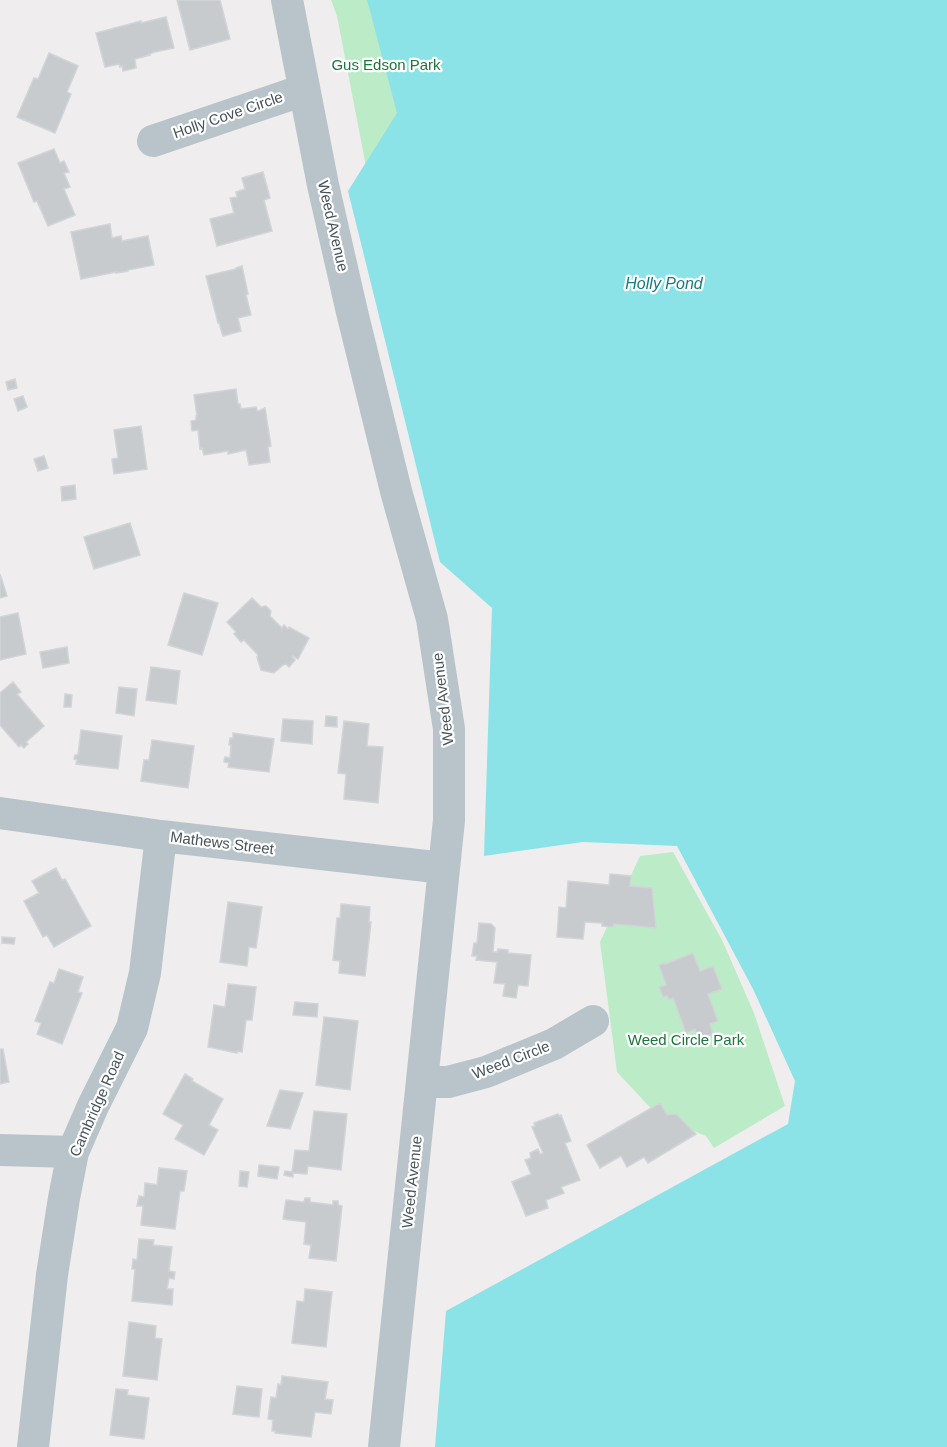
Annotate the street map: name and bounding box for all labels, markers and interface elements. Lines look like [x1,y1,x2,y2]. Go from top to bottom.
park label: Gus Edson Park [331,56,441,73]
street label: Holly Cove Circle [171,88,285,141]
street label: Weed Avenue [315,179,352,273]
water label: Holly Pond [625,275,704,292]
street label: Weed Avenue [428,652,457,746]
street label: Mathews Street [169,828,276,857]
park label: Weed Circle Park [628,1031,745,1048]
street label: Weed Circle [470,1037,552,1082]
street label: Cambridge Road [66,1049,127,1159]
street label: Weed Avenue [398,1135,425,1229]

